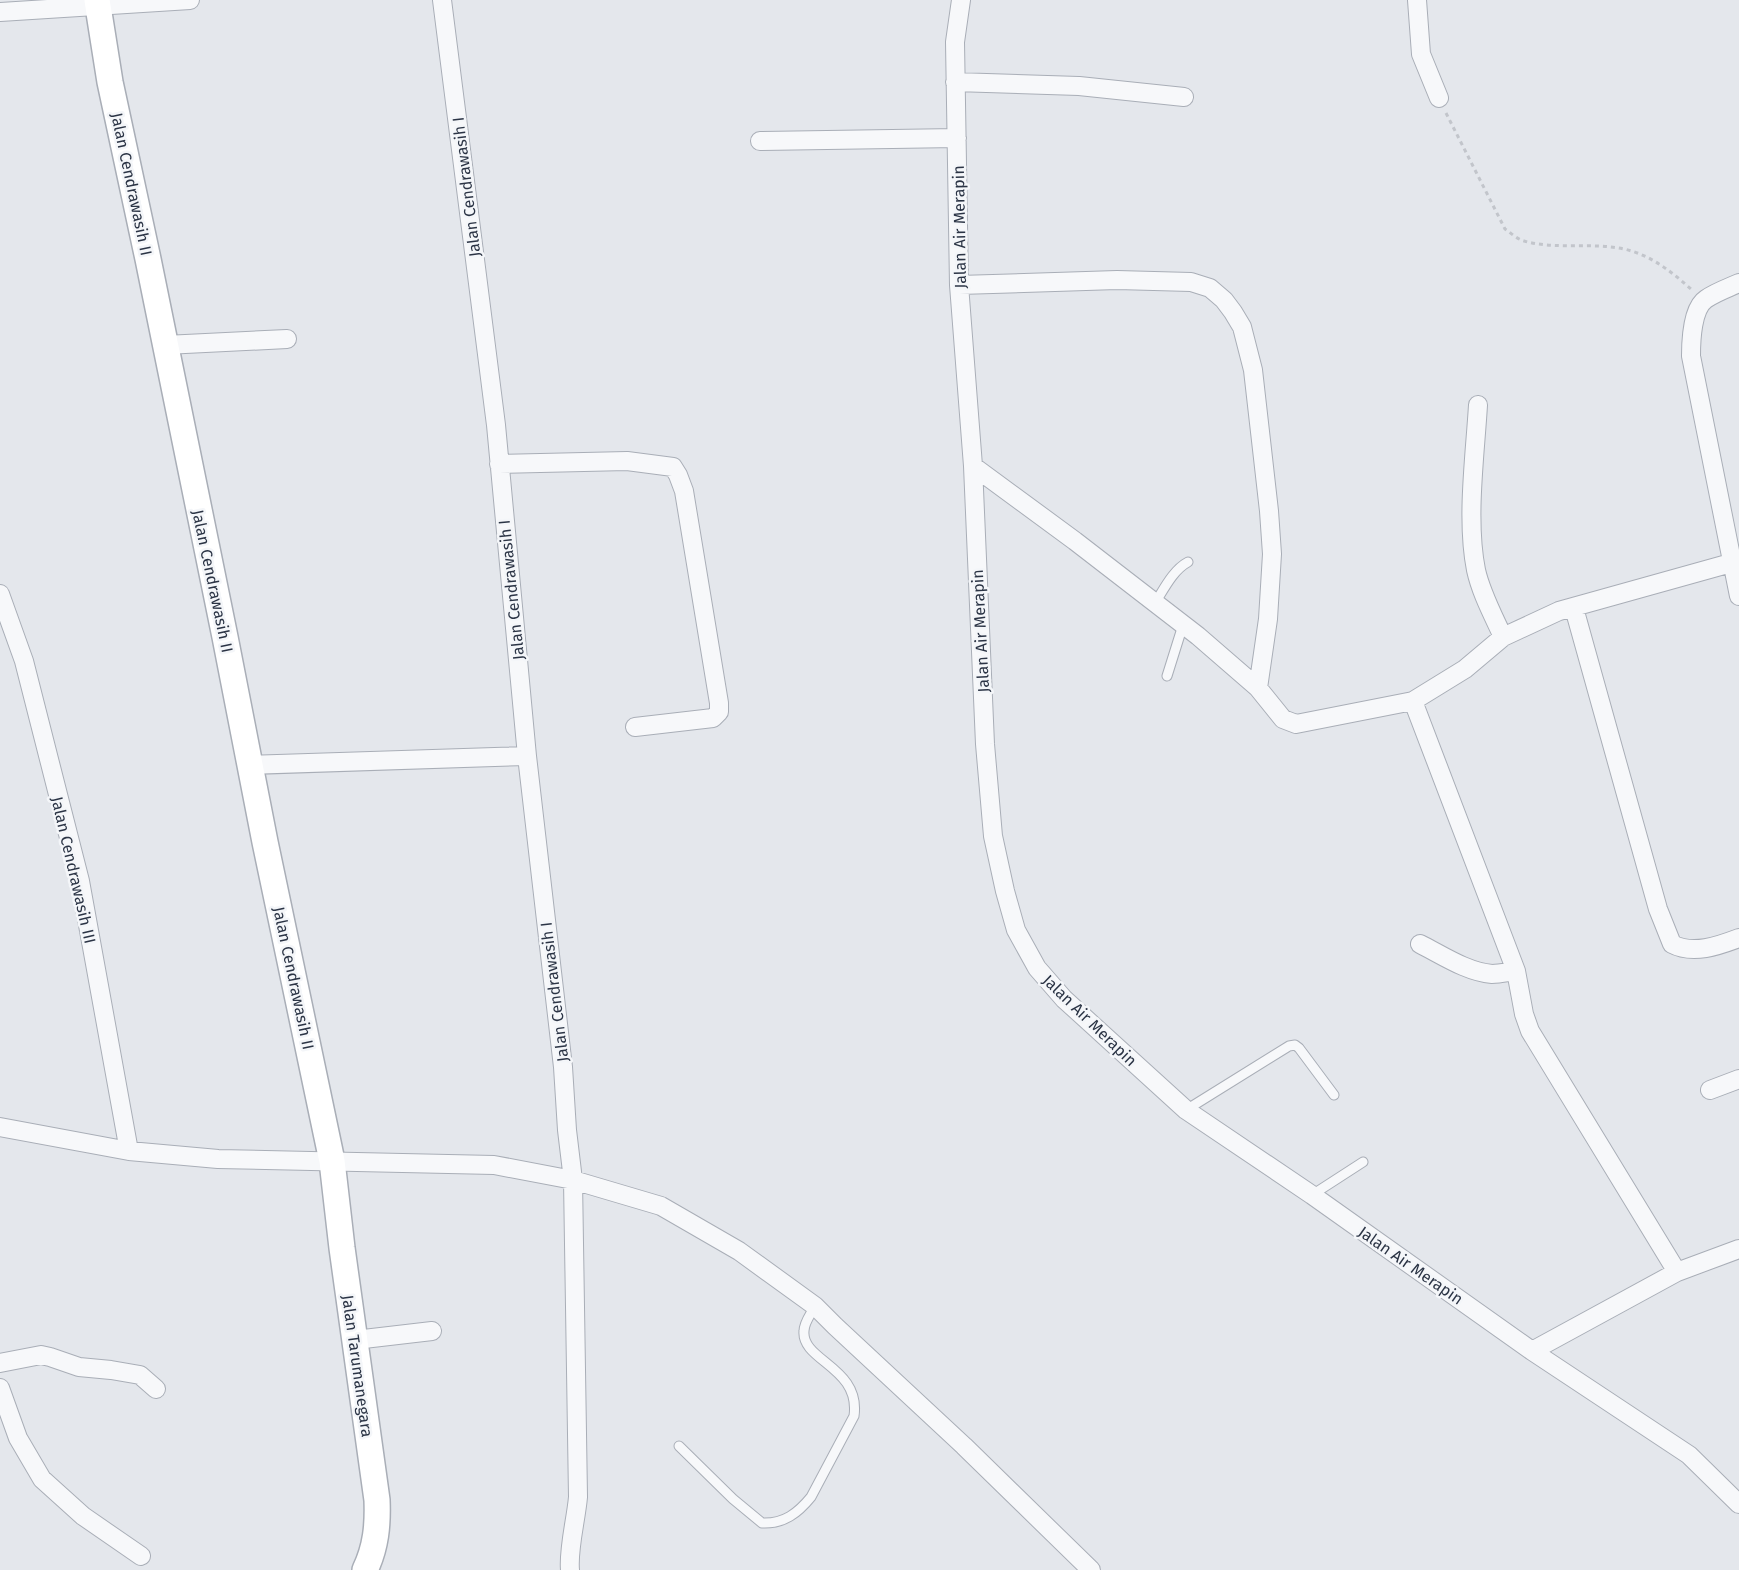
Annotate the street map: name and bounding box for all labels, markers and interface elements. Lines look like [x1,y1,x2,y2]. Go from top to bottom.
street label: Jalan Cendrawasih II [107,111,156,257]
street label: Jalan Cendrawasih I [448,116,485,258]
street label: Jalan Air Merapin [949,165,970,289]
street label: Jalan Cendrawasih II [188,508,237,654]
street label: Jalan Cendrawasih I [495,519,528,661]
street label: Jalan Air Merapin [968,569,993,693]
street label: Jalan Cendrawasih III [47,795,100,946]
street label: Jalan Cendrawasih II [269,905,318,1051]
street label: Jalan Cendrawasih I [536,921,573,1063]
street label: Jalan Air Merapin [1039,971,1141,1070]
street label: Jalan Air Merapin [1355,1222,1467,1309]
street label: Jalan Tarumanegara [338,1294,377,1438]

